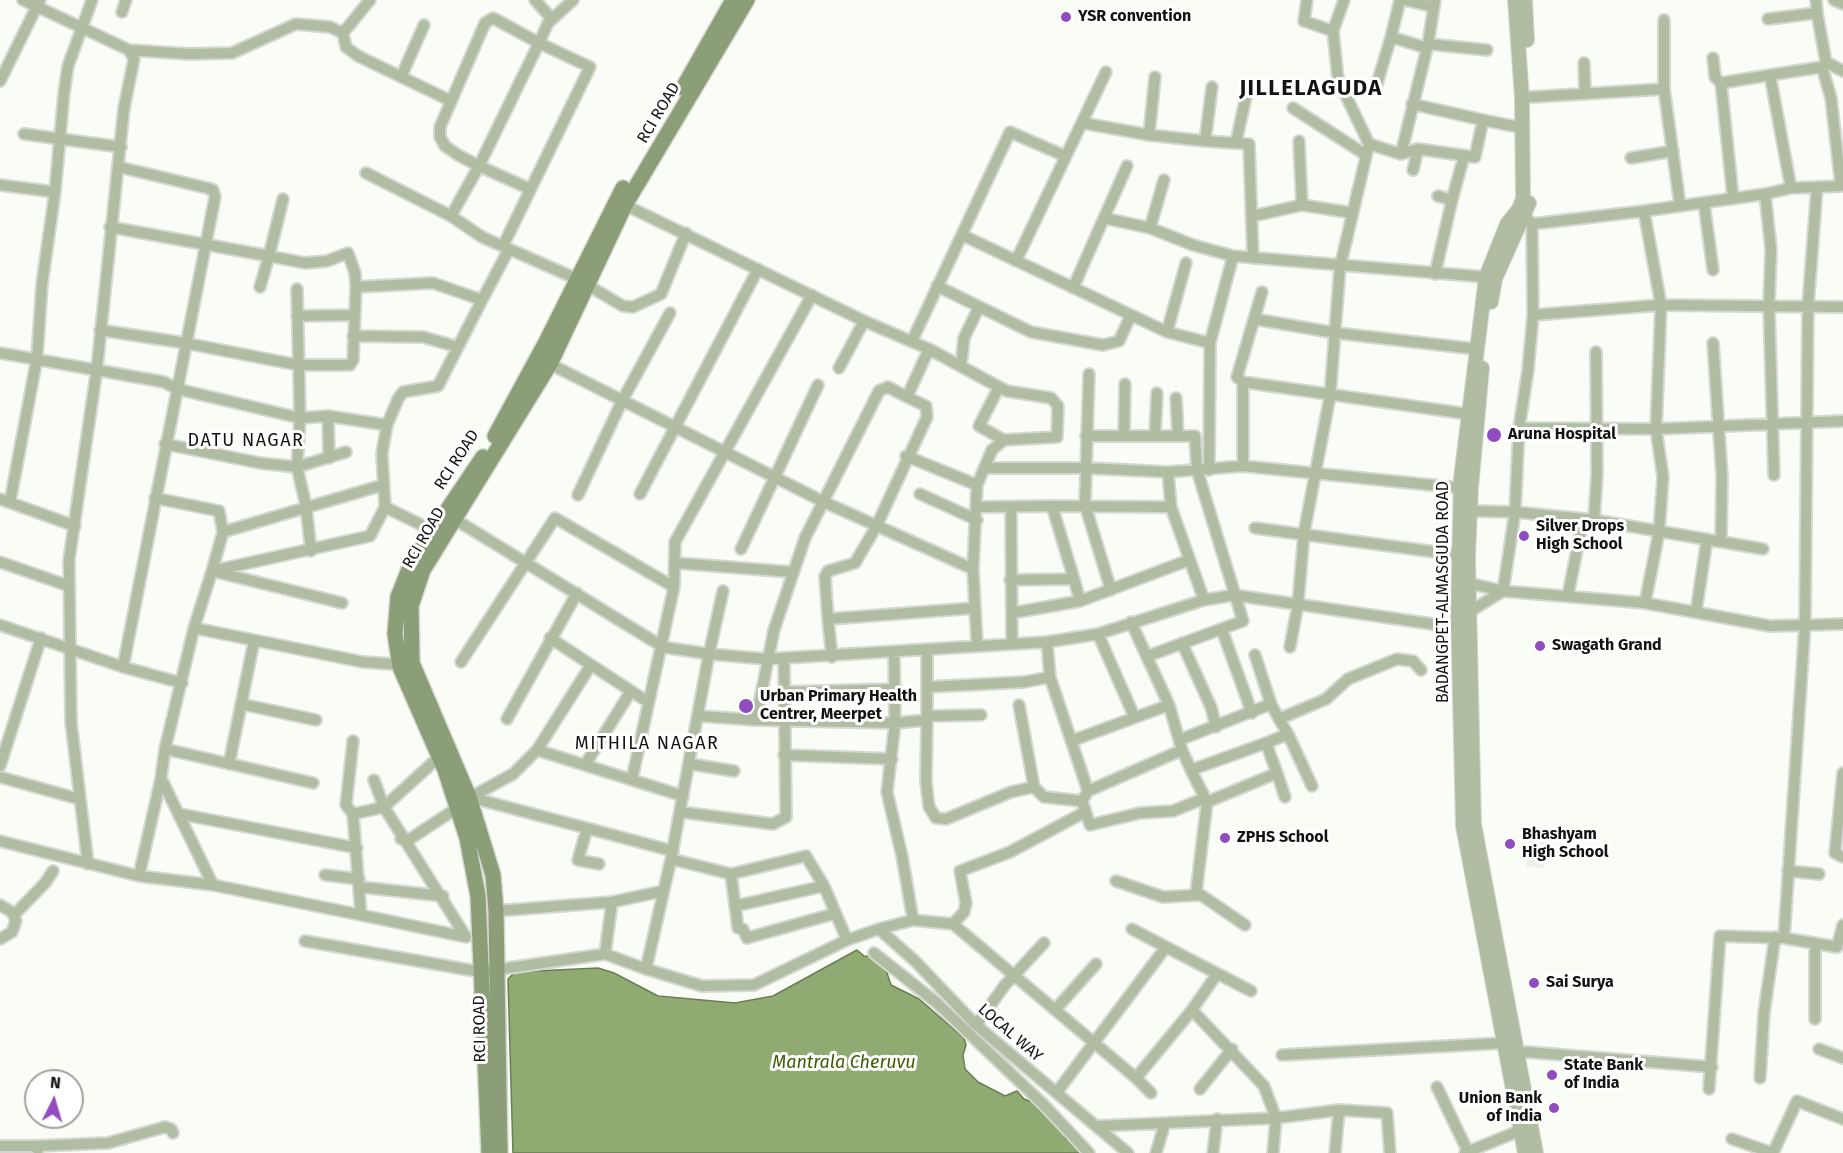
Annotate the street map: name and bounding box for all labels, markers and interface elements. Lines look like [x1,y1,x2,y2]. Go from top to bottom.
place label: YSR convention [1078,7,1191,27]
marker: YSR convention [1059,10,1073,24]
district label: JILLELAGUDA [1239,76,1383,102]
street label: RCI ROAD [633,79,685,147]
place label: Aruna Hospital [1508,425,1616,445]
marker: Aruna Hospital [1485,426,1503,444]
street label: RCI ROAD [431,427,483,493]
district label: DATU NAGAR [188,430,304,452]
street label: BADANGPET-ALMASGUDA ROAD [1434,481,1454,703]
street label: RCI ROAD [399,504,449,572]
place label: Silver Drops High School [1536,517,1624,555]
marker: Silver Drops High School [1517,529,1531,543]
place label: Swagath Grand [1552,636,1662,656]
marker: Swagath Grand [1533,639,1547,653]
place label: Urban Primary Health Centrer, Meerpet [760,687,917,725]
marker: Urban Primary Health Centrer, Meerpet [737,697,755,715]
district label: MITHILA NAGAR [575,733,719,755]
place label: Bhashyam High School [1522,825,1608,863]
place label: ZPHS School [1237,828,1328,848]
marker: ZPHS School [1218,831,1232,845]
marker: Bhashyam High School [1503,837,1517,851]
place label: Sai Surya [1546,973,1614,993]
marker: Sai Surya [1527,976,1541,990]
street label: RCI ROAD [470,995,490,1063]
street label: LOCAL WAY [974,1000,1046,1066]
water label: Mantrala Cheruvu [772,1052,916,1074]
place label: State Bank of India [1564,1056,1643,1094]
marker: State Bank of India [1545,1068,1559,1082]
north arrow [24,1069,84,1129]
text: N [49,1073,62,1092]
place label: Union Bank of India [1459,1089,1542,1127]
marker: Union Bank of India [1547,1101,1561,1115]

